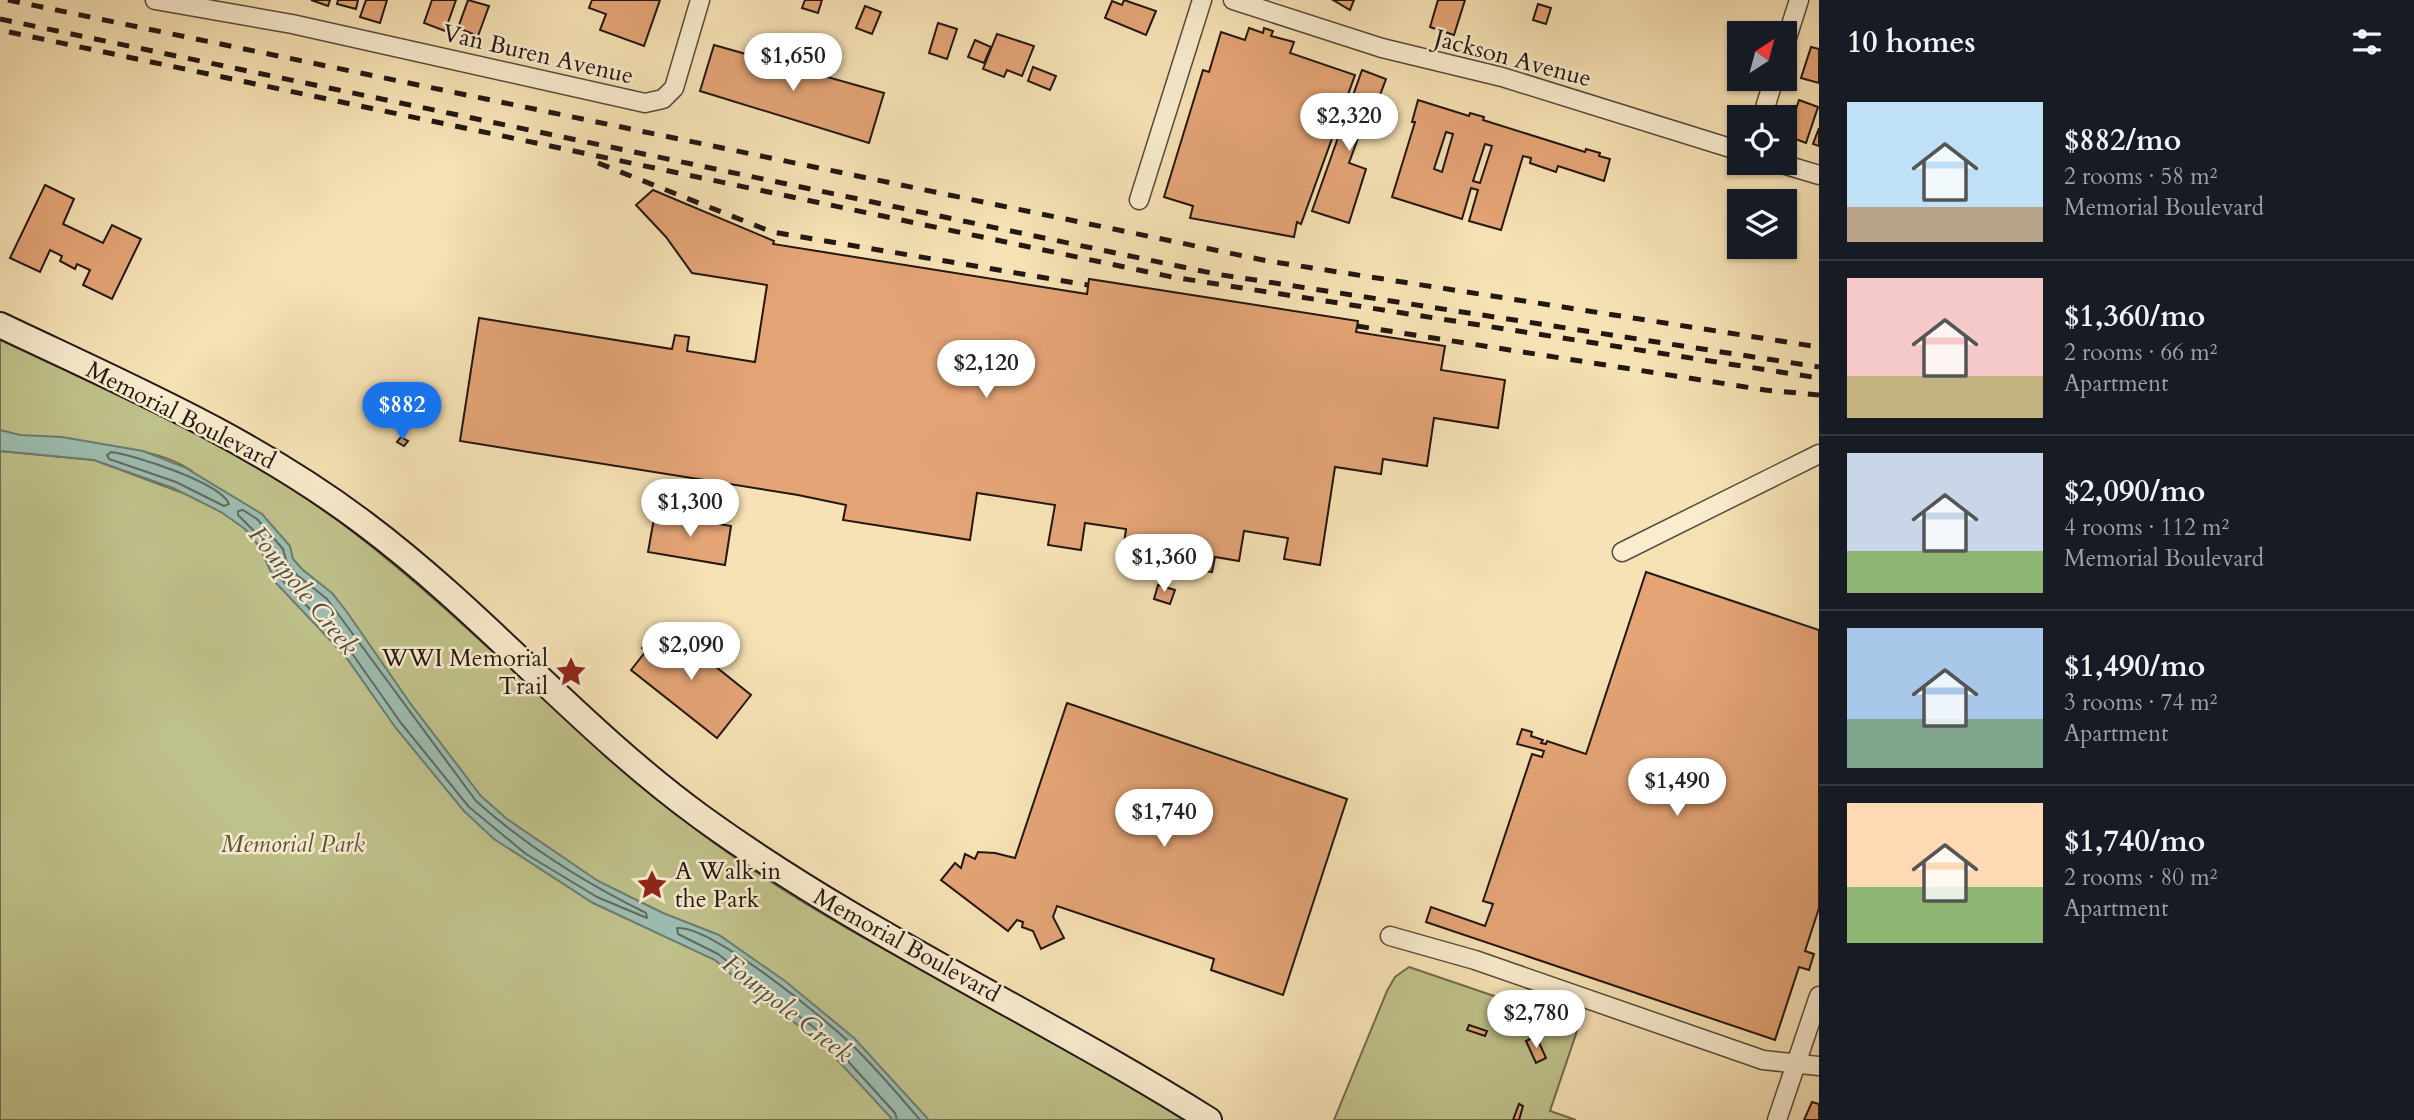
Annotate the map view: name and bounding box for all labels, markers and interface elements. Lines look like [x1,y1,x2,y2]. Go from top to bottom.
street label: Van Buren Avenue [439,16,637,93]
street label: Jackson Avenue [1428,21,1595,95]
north arrow [1727,21,1797,91]
map controls [1727,21,1797,259]
text: 10 homes [1847,22,1976,63]
icon: filters [2348,23,2386,61]
pin: $1,650 [736,34,850,93]
text: $1,650 [760,40,826,71]
pin: $2,320 [1292,94,1406,153]
text: $2,320 [1316,100,1382,131]
button: locate [1727,105,1797,175]
text: $882/mo [2064,120,2181,161]
icon: home [1903,130,1987,214]
text: 2 rooms · 58 m² [2064,161,2217,192]
button: layers [1727,189,1797,259]
text: Memorial Boulevard [2064,192,2264,223]
text: $1,360/mo [2064,296,2205,337]
icon: home [1903,306,1987,390]
text: 2 rooms · 66 m² [2064,337,2217,368]
pin: $2,120 [929,340,1043,400]
text: $2,120 [953,347,1019,378]
street label: Memorial Boulevard [80,353,281,478]
text: Apartment [2064,368,2168,399]
pin: $882 [361,382,443,442]
text: $882 [378,389,426,420]
text: $2,090/mo [2064,471,2205,512]
pin: $1,300 [633,480,747,539]
icon: home [1903,481,1987,565]
text: $1,300 [657,486,723,517]
text: 4 rooms · 112 m² [2064,512,2229,543]
water label: Fourpole Creek [241,518,367,662]
pin: $1,360 [1107,534,1221,594]
text: $1,360 [1131,541,1197,572]
text: Memorial Boulevard [2064,543,2264,574]
pin: $2,090 [634,622,748,682]
text: $2,090 [658,629,724,660]
place label: WWI Memorial Trail [381,642,548,703]
text: $1,490/mo [2064,646,2205,687]
place icon: WWI Memorial Trail [554,655,588,689]
icon: home [1903,656,1987,740]
text: 3 rooms · 74 m² [2064,687,2217,718]
text: Apartment [2064,718,2168,749]
pin: $1,490 [1620,758,1734,818]
text: $1,490 [1644,765,1710,796]
pin: $1,740 [1107,790,1221,849]
text: $1,740 [1131,796,1197,827]
text: $1,740/mo [2064,821,2205,862]
park label: Memorial Park [221,828,365,861]
icon: home [1903,831,1987,915]
place label: A Walk in the Park [675,855,782,916]
text: 2 rooms · 80 m² [2064,862,2217,893]
place icon: A Walk in the Park [635,868,669,902]
street label: Memorial Boulevard [807,880,1006,1011]
text: Apartment [2064,893,2168,924]
water label: Fourpole Creek [715,946,860,1071]
pin: $2,780 [1479,990,1593,1050]
text: $2,780 [1503,997,1569,1028]

